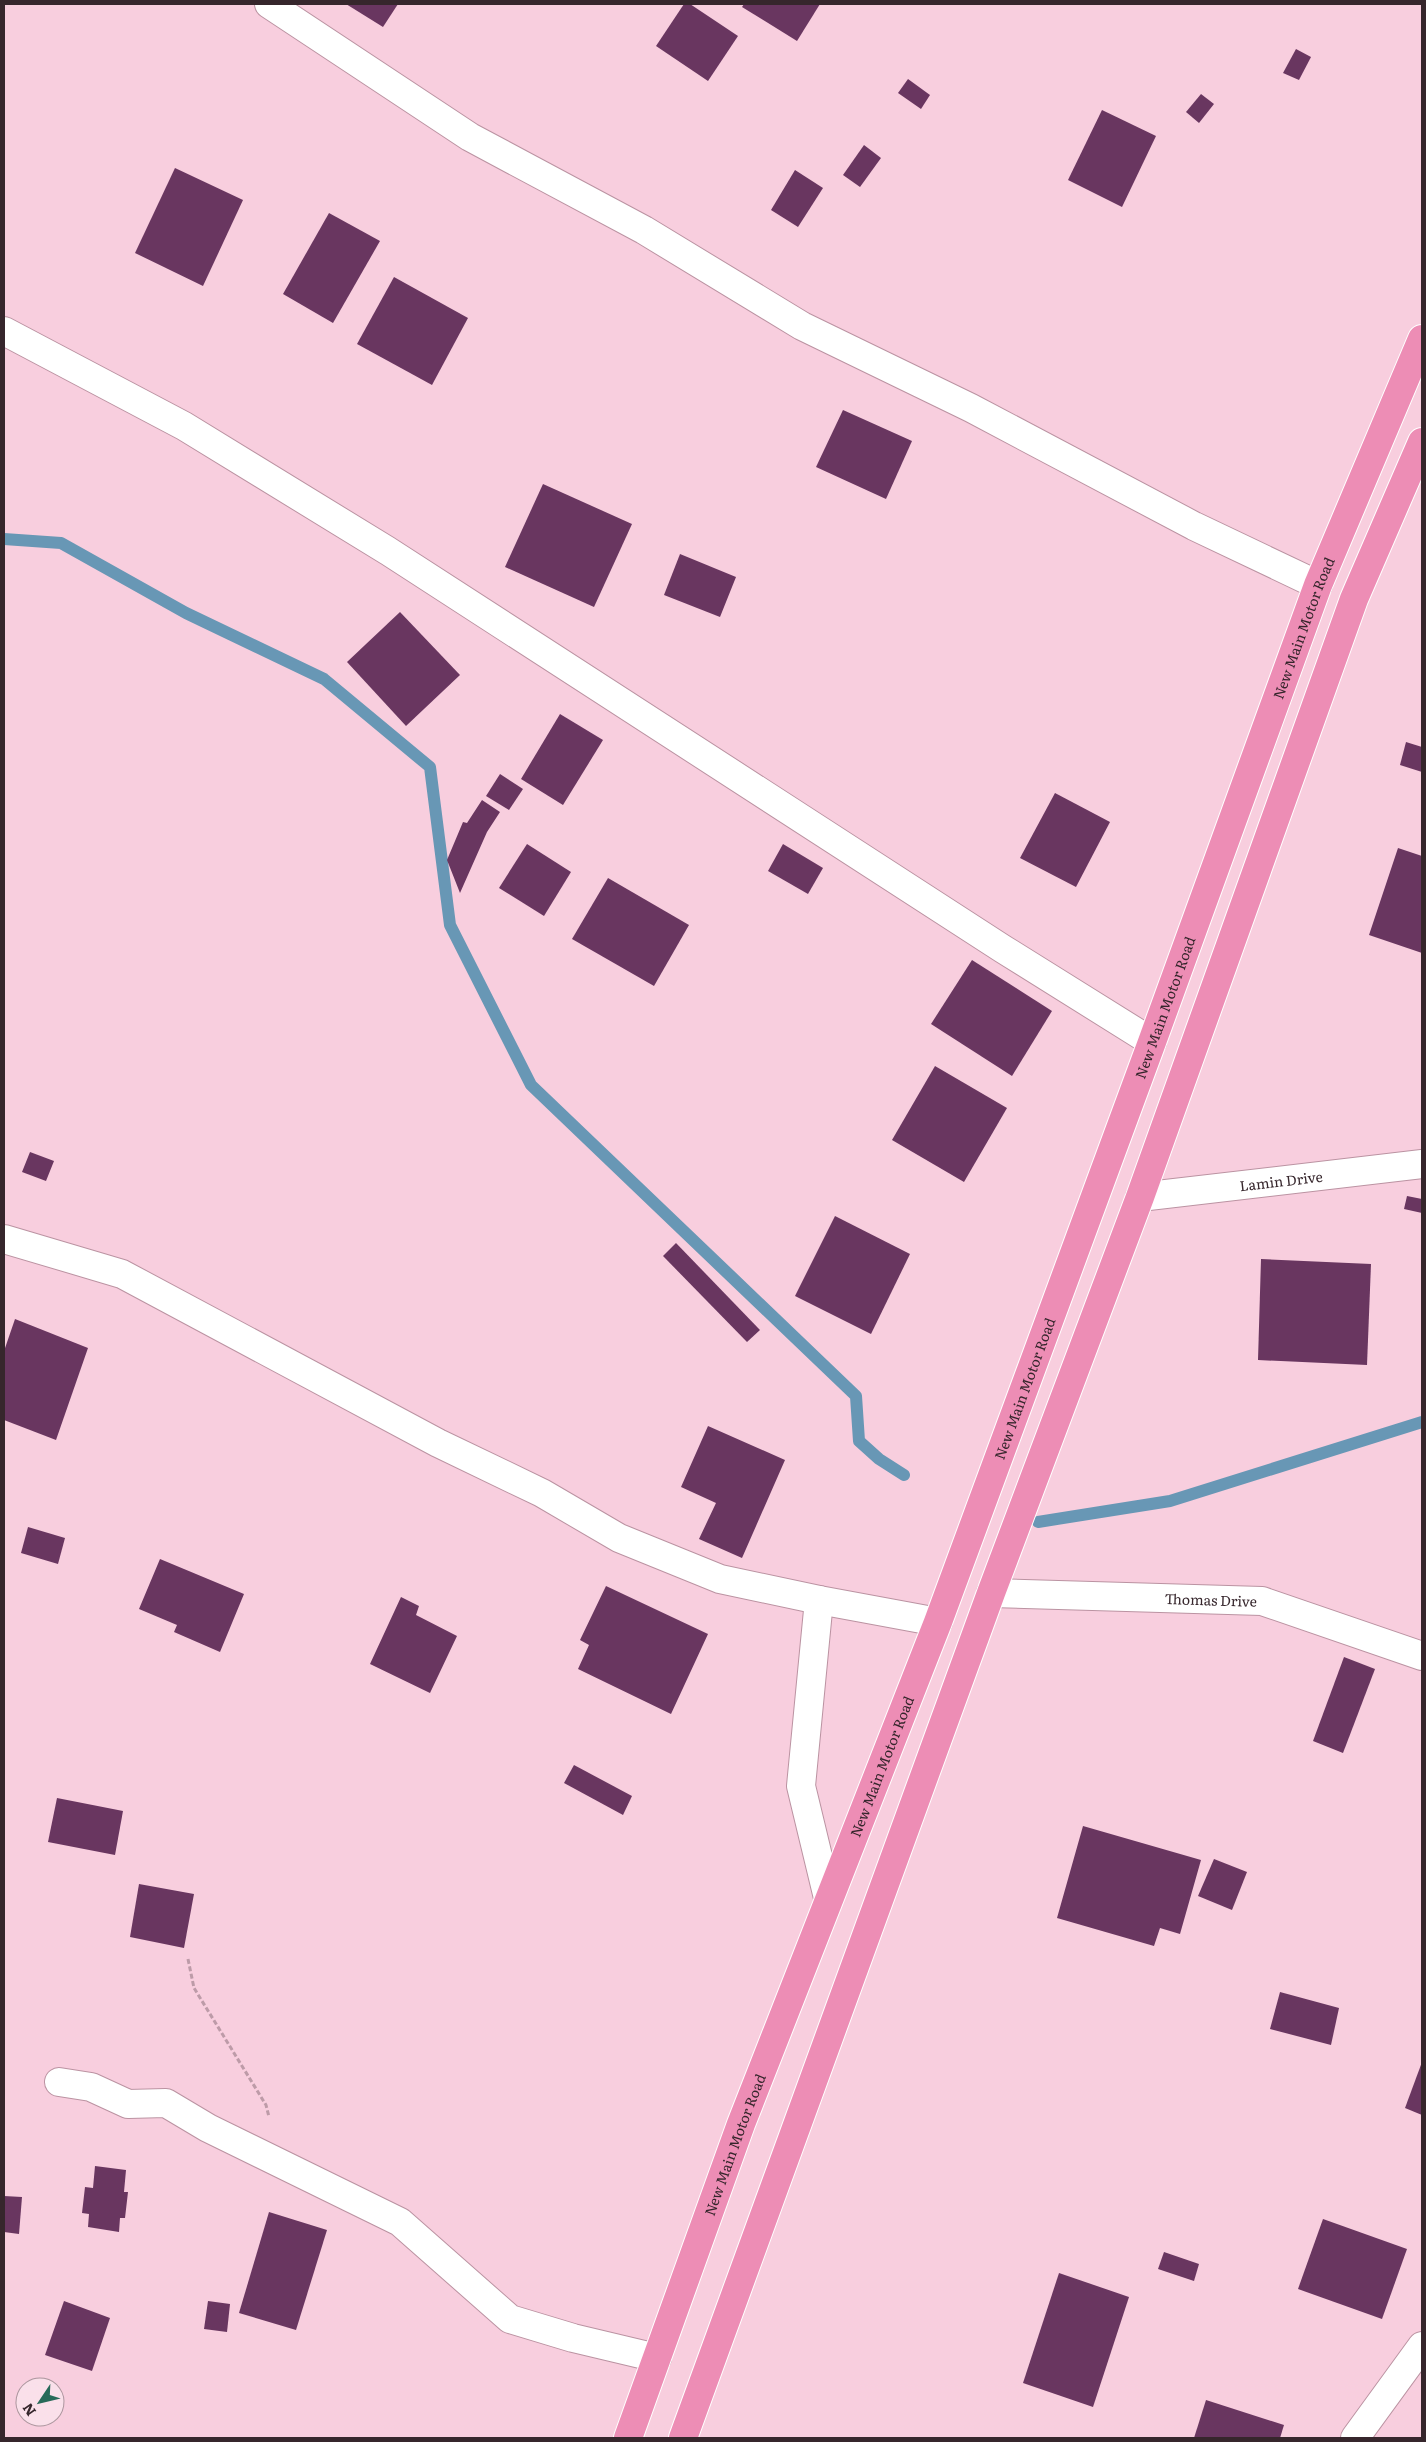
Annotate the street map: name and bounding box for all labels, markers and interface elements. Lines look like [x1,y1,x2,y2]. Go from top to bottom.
street label: New Main Motor Road [1267,553,1339,702]
street label: New Main Motor Road [1129,933,1200,1081]
street label: Lamin Drive [1238,1166,1324,1195]
street label: New Main Motor Road [989,1314,1060,1462]
street label: Thomas Drive [1165,1588,1257,1611]
street label: New Main Motor Road [845,1692,918,1840]
street label: New Main Motor Road [699,2070,770,2218]
north arrow [15,2377,65,2427]
text: N [17,2399,40,2421]

